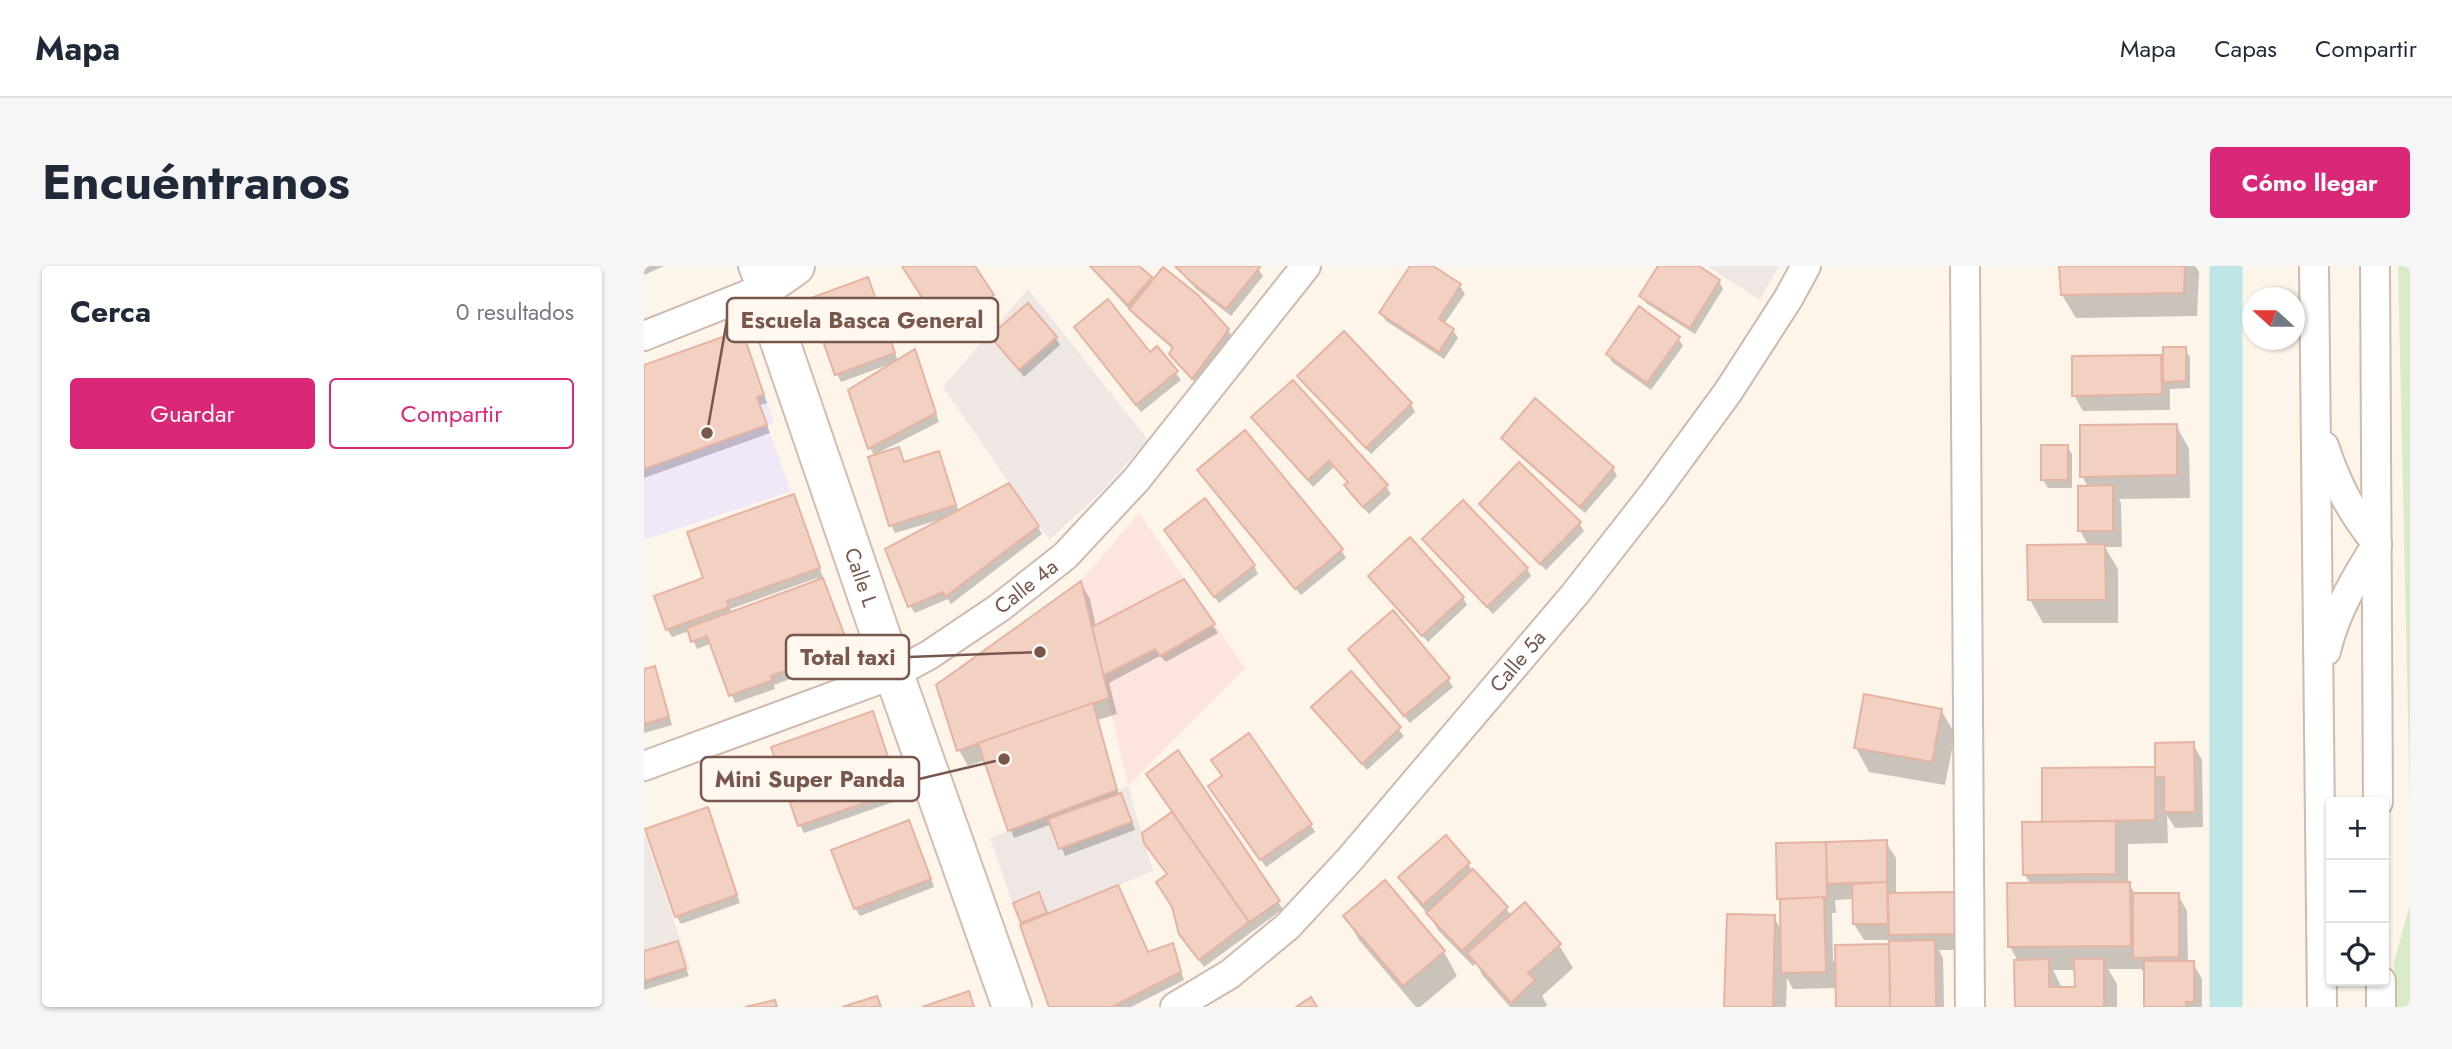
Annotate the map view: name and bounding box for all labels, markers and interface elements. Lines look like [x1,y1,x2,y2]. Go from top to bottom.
text: Mapa [35,25,120,72]
text: Mapa [2120,31,2176,66]
text: Capas [2214,31,2277,66]
text: Compartir [2315,31,2417,66]
text: Encuéntranos [42,147,350,217]
button: Cómo llegar [2210,147,2410,218]
north arrow [2242,287,2305,350]
text: Cerca [70,290,151,333]
text: 0 resultados [456,295,574,329]
callout: Escuela Basca General [727,298,998,342]
text: Escuela Basca General [741,303,983,337]
button: Guardar [70,378,315,449]
button: Compartir [329,378,574,449]
street label: Calle L [837,544,885,611]
street label: Calle 4a [988,552,1064,621]
street label: Calle 5a [1483,624,1553,699]
callout: Total taxi [786,635,909,679]
text: Total taxi [800,640,896,674]
callout: Mini Super Panda [701,757,919,801]
text: Mini Super Panda [715,762,905,796]
map controls [2326,797,2389,986]
button: + [2326,797,2389,860]
button: − [2326,860,2389,923]
button: locate [2326,923,2389,986]

